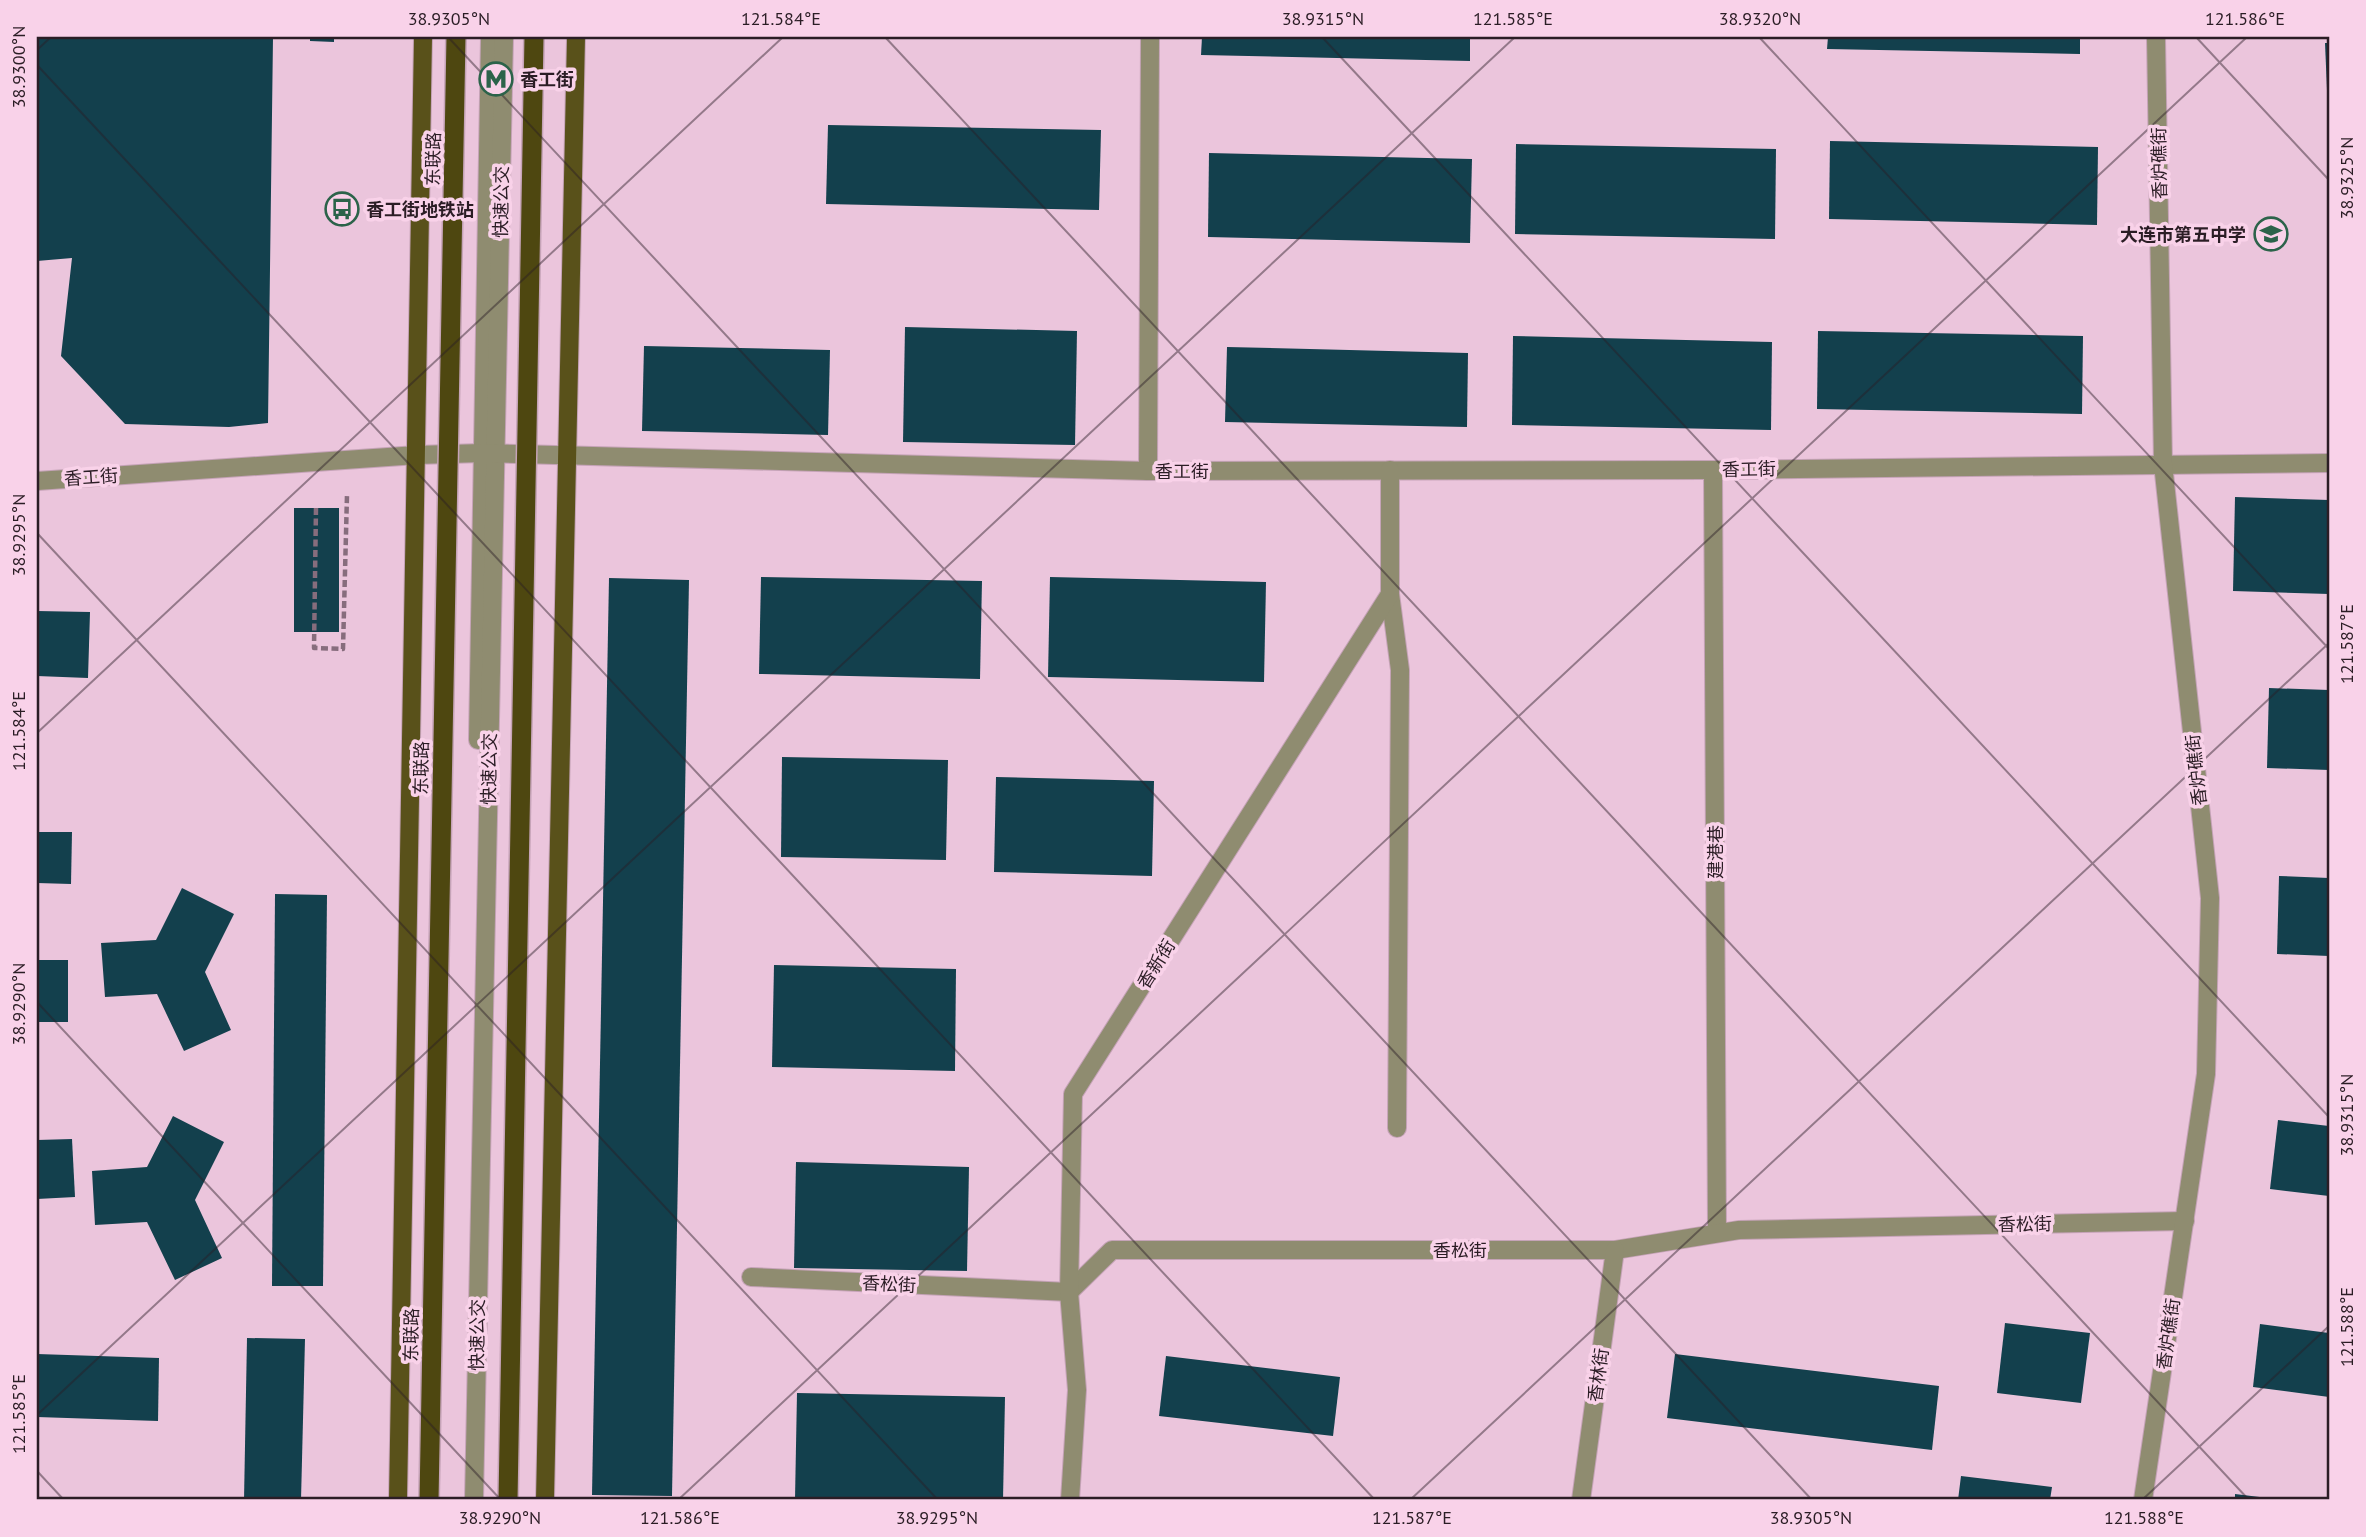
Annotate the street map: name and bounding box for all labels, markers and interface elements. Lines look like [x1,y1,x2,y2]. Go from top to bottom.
text: 38.9305°N [408,7,490,30]
text: 121.584°E [741,7,821,30]
text: 38.9315°N [1282,7,1364,30]
text: 121.585°E [1473,7,1553,30]
text: 38.9320°N [1719,7,1801,30]
text: 121.586°E [2205,7,2285,30]
text: 38.9300°N [7,26,30,108]
metro station icon: 香工街 [477,60,515,98]
place label: 香工街 [520,68,574,91]
street label: 香炉礁街 [2147,127,2171,199]
street label: 东联路 [421,132,445,186]
text: 38.9325°N [2335,137,2358,219]
street label: 快速公交 [489,166,513,238]
bus stop icon: 香工街地铁站 [323,190,361,228]
place label: 香工街地铁站 [366,198,474,221]
school or university icon: 大连市第五中学 [2252,215,2290,253]
place label: 大连市第五中学 [2120,223,2246,246]
street label: 香工街 [1722,457,1776,481]
street label: 香工街 [1155,460,1209,483]
street label: 香工街 [63,464,119,490]
text: 38.9295°N [7,494,30,576]
text: 121.587°E [2335,604,2358,684]
text: 121.584°E [7,691,30,771]
street label: 快速公交 [477,733,501,805]
street label: 香炉礁街 [2181,733,2211,807]
street label: 东联路 [409,741,433,795]
street label: 建港巷 [1704,825,1727,879]
street label: 香新街 [1132,935,1180,993]
text: 38.9290°N [7,963,30,1045]
text: 38.9315°N [2335,1074,2358,1156]
street label: 香松街 [1998,1212,2052,1236]
street label: 香松街 [1433,1239,1487,1262]
street label: 香松街 [861,1271,917,1297]
text: 121.588°E [2335,1287,2358,1367]
street label: 香炉礁街 [2152,1297,2184,1371]
street label: 快速公交 [465,1299,489,1371]
street label: 东联路 [399,1308,423,1362]
street label: 香林街 [1583,1347,1613,1403]
text: 121.585°E [7,1374,30,1454]
text: 38.9290°N [459,1506,541,1529]
text: 121.586°E [640,1506,720,1529]
text: 38.9295°N [896,1506,978,1529]
text: 121.587°E [1372,1506,1452,1529]
text: 38.9305°N [1770,1506,1852,1529]
text: 121.588°E [2104,1506,2184,1529]

